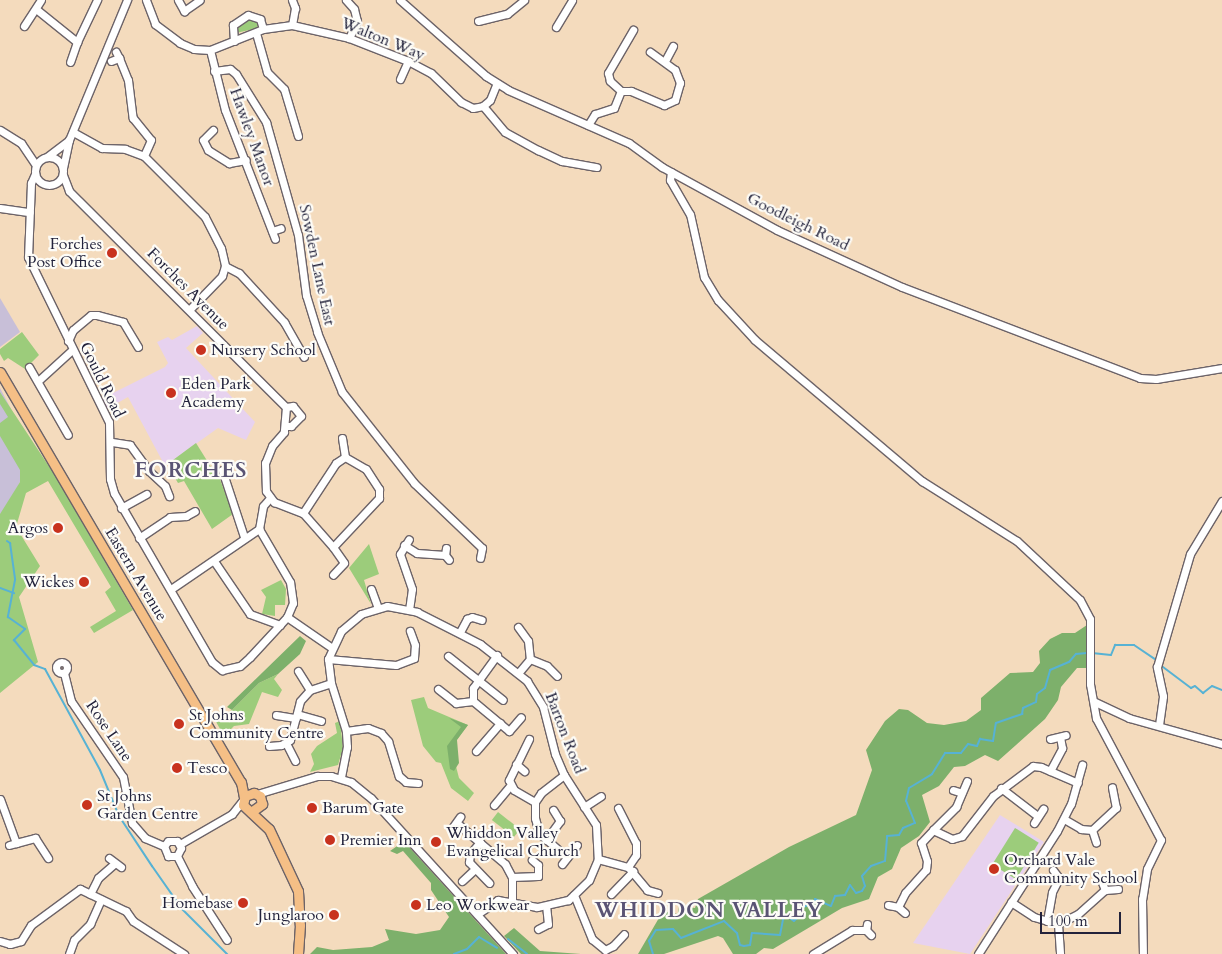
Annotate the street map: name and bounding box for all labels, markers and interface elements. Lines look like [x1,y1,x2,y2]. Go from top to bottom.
street label: Walton Way [338,13,428,65]
street label: Hawley Manor [225,85,279,189]
street label: Goodleigh Road [744,189,852,255]
street label: Sowden Lane East [295,203,339,327]
place label: Forches Post Office [27,234,102,272]
street label: Forches Avenue [143,244,233,334]
marker: Forches Post Office [106,247,118,259]
street label: Gould Road [75,339,129,421]
place label: Nursery School [211,340,316,360]
marker: Nursery School [195,344,207,356]
place label: Eden Park Academy [181,374,251,412]
marker: Eden Park Academy [165,387,177,399]
district label: FORCHES [134,458,248,484]
place label: Argos [8,518,48,538]
marker: Argos [52,522,64,534]
street label: Eastern Avenue [101,524,171,624]
place label: Wickes [23,572,74,592]
marker: Wickes [78,576,90,588]
street label: Barton Road [541,689,589,777]
street label: Rose Lane [82,697,136,765]
place label: St Johns Community Centre [189,705,324,743]
marker: St Johns Community Centre [173,718,185,730]
place label: Tesco [187,758,227,778]
marker: Tesco [171,762,183,774]
place label: St Johns Garden Centre [97,786,198,824]
place label: Barum Gate [322,798,404,818]
marker: St Johns Garden Centre [81,799,93,811]
marker: Barum Gate [306,802,318,814]
place label: Whiddon Valley Evangelical Church [446,823,579,861]
place label: Premier Inn [340,830,422,850]
marker: Premier Inn [324,834,336,846]
marker: Whiddon Valley Evangelical Church [430,836,442,848]
place label: Orchard Vale Community School [1004,850,1138,888]
marker: Orchard Vale Community School [988,863,1000,875]
place label: Homebase [162,893,233,913]
place label: Leo Workwear [426,895,529,915]
marker: Homebase [237,897,249,909]
district label: WHIDDON VALLEY [593,898,825,924]
marker: Leo Workwear [410,899,422,911]
scale bar [1042,902,1123,934]
place label: Junglaroo [258,905,324,925]
marker: Junglaroo [328,909,340,921]
text: 100 m [1048,911,1088,931]

